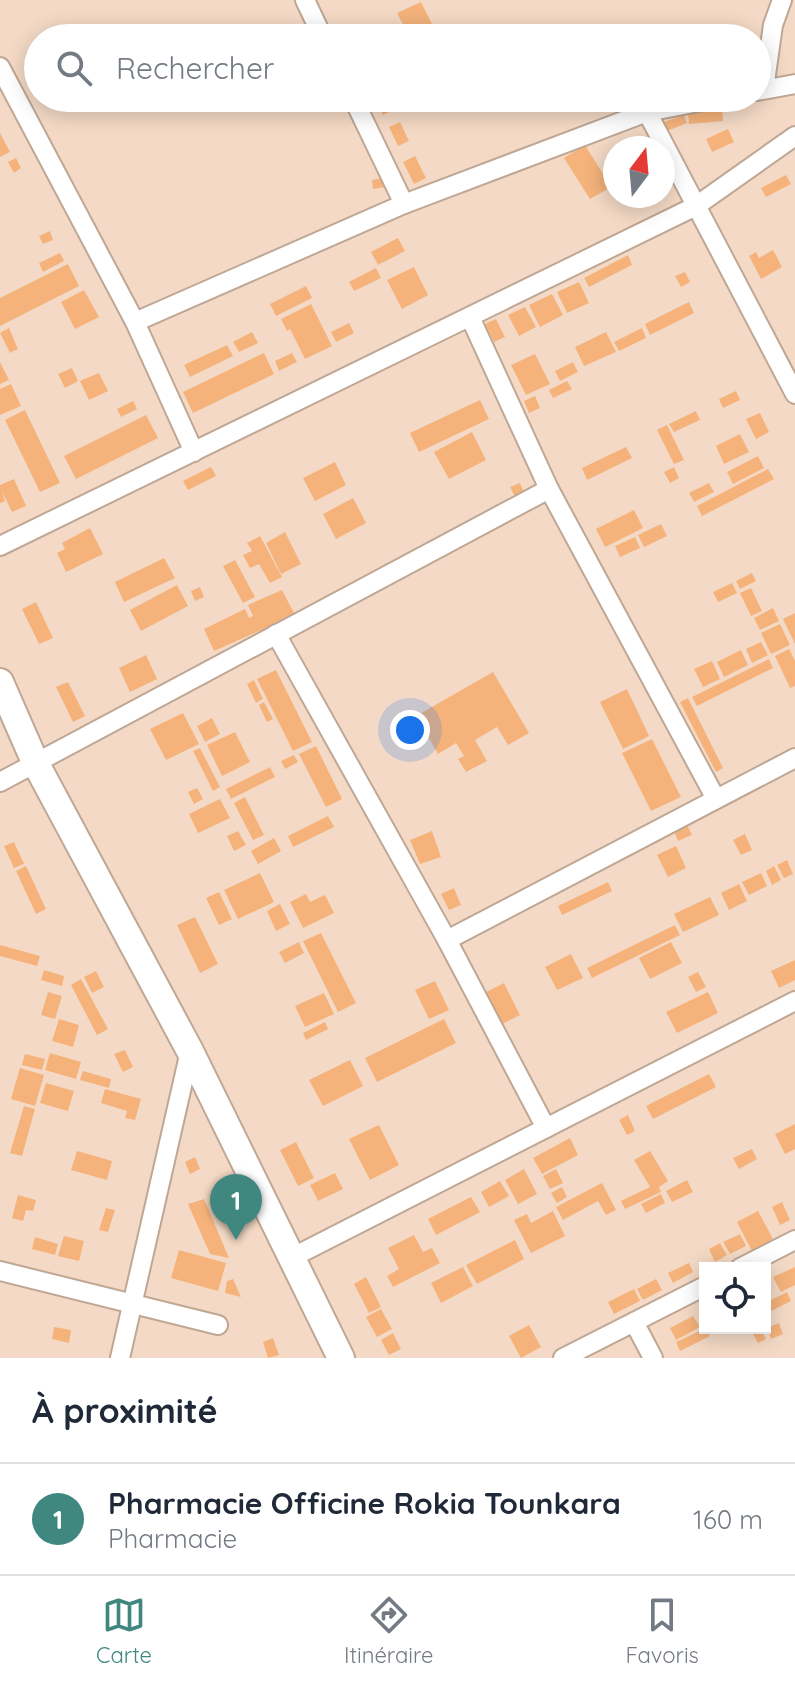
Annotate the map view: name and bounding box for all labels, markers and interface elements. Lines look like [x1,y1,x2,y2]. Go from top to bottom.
search box [24,24,771,112]
icon: search [52,46,96,90]
text: Rechercher [116,49,274,87]
north arrow [603,136,675,208]
your location [390,710,430,750]
pin: 1 [210,1174,262,1240]
map controls [699,1262,771,1334]
button: locate [699,1262,771,1334]
text: À proximité [32,1389,218,1432]
text: Pharmacie Officine Rokia Tounkara [108,1484,621,1522]
text: 1 [53,1503,63,1536]
text: 160 m [693,1503,763,1536]
text: Pharmacie [108,1522,237,1555]
tab: Carte [96,1593,152,1669]
tab: Itinéraire [344,1593,434,1669]
tab: Favoris [626,1593,699,1669]

